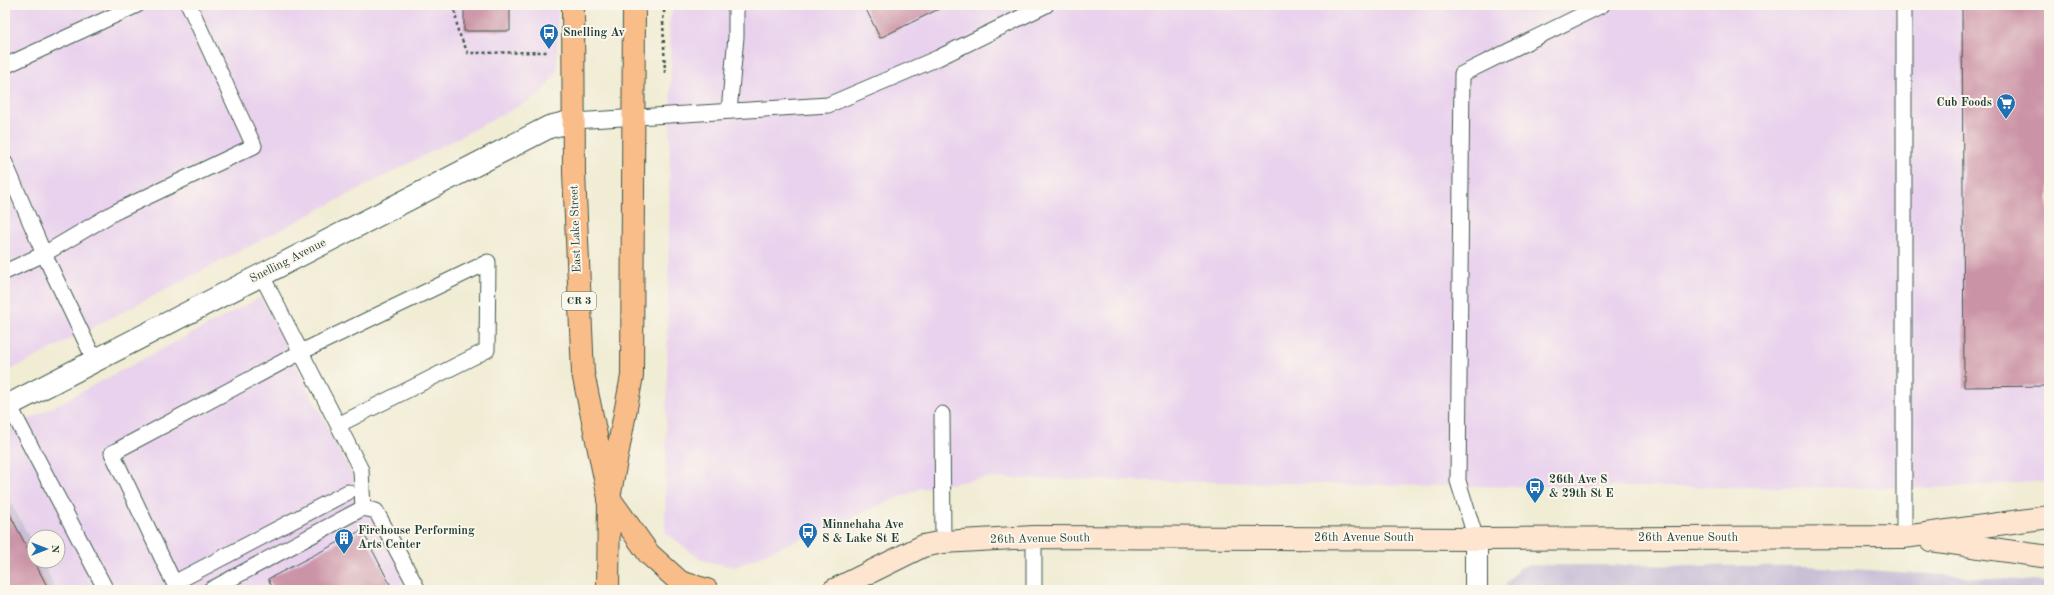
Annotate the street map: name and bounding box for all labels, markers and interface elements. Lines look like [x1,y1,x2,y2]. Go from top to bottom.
bus stop icon: Snelling Av [538,22,560,50]
place label: Snelling Av [563,27,625,39]
supermarket icon: Cub Foods [1995,92,2017,120]
place label: Cub Foods [1937,97,1992,109]
street label: East Lake Street [568,185,584,273]
street label: Snelling Avenue [248,236,328,285]
road number: CR 3 [562,292,596,310]
place label: 26th Ave S & 29th St E [1549,474,1614,500]
bus stop icon: 26th Ave S & 29th St E [1524,476,1546,504]
place label: Minnehaha Ave S & Lake St E [822,519,904,545]
bus stop icon: Minnehaha Ave S & Lake St E [797,521,819,549]
place label: Firehouse Performing Arts Center [358,525,475,551]
building icon: Firehouse Performing Arts Center [333,527,355,555]
north arrow [26,529,66,569]
street label: 26th Avenue South [990,532,1091,546]
street label: 26th Avenue South [1314,532,1414,544]
street label: 26th Avenue South [1638,532,1738,544]
text: N [49,545,60,554]

